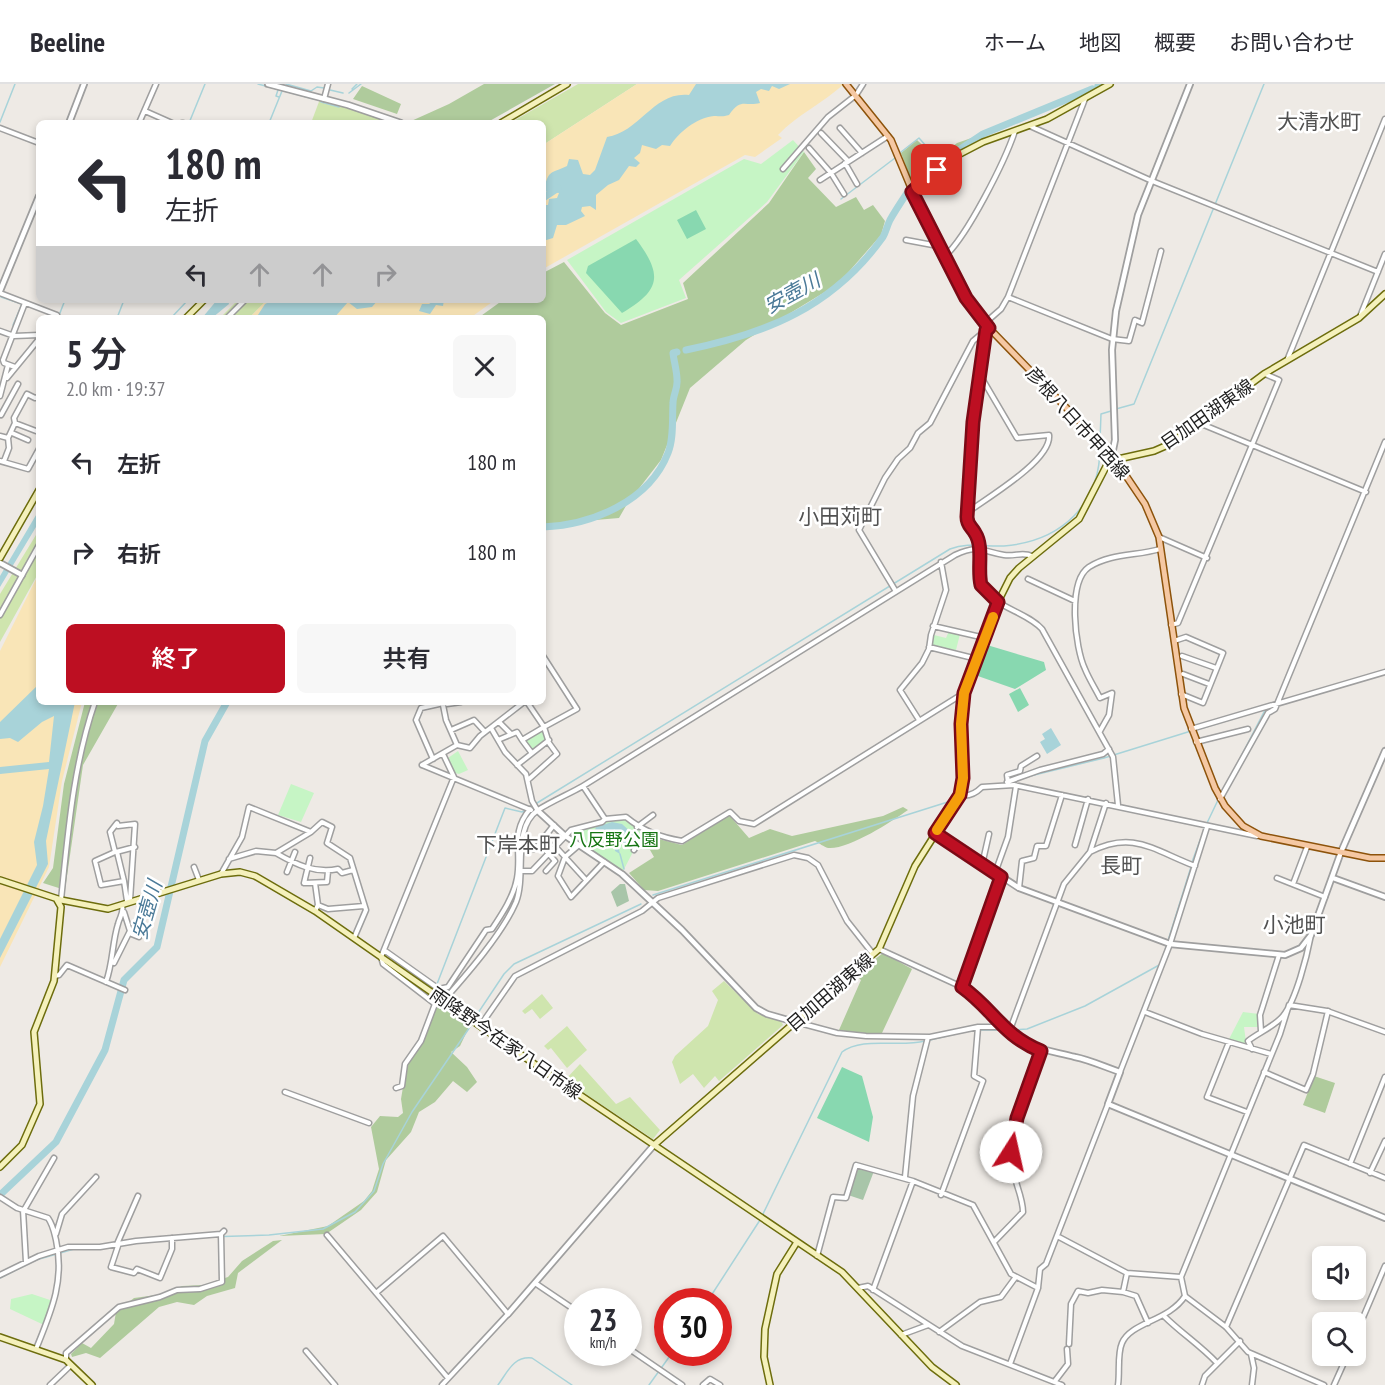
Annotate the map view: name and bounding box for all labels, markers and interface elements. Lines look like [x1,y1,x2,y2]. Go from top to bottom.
text: Beeline [30,23,105,60]
text: ホーム [984,29,1046,56]
text: 地図 [1079,29,1121,56]
text: 概要 [1154,29,1196,56]
text: お問い合わせ [1229,29,1355,56]
district label: 大清水町 [1277,108,1361,135]
text: 180 m [165,136,262,191]
icon: left [66,144,144,222]
pin [911,144,962,195]
icon: arrive [920,153,953,186]
text: 左折 [165,193,219,227]
icon: left [180,258,213,291]
icon: ahead [243,258,276,291]
icon: ahead [306,258,339,291]
icon: right [369,258,402,291]
water label: 安壺川 [759,266,826,319]
text: 5 分 [66,330,127,377]
button: close [453,335,516,398]
street label: 彦根八日市甲西線 [1021,362,1135,484]
street label: 目加田湖東線 [1156,374,1258,454]
text: 2.0 km · 19:37 [66,376,165,402]
icon: left [66,446,99,479]
text: 180 m [467,448,516,476]
text: 左折 [117,450,161,478]
district label: 小田苅町 [798,503,882,530]
icon: right [66,536,99,569]
text: 180 m [467,538,516,566]
text: 右折 [117,540,161,568]
button: 終了 [66,624,285,693]
button: 共有 [297,624,516,693]
park label: 八反野公園 [569,828,659,851]
district label: 下岸本町 [476,831,560,858]
district label: 長町 [1100,852,1142,879]
water label: 安壺川 [126,876,168,942]
district label: 小池町 [1263,911,1326,938]
street label: 目加田湖東線 [782,948,878,1036]
street label: 雨降野今在家八日市線 [426,982,586,1104]
position arrow [979,1120,1043,1184]
map controls [1312,1246,1366,1366]
button: sound [1312,1246,1366,1300]
speed limit sign: 30 [654,1288,732,1366]
text: 23 [589,1300,617,1339]
button: search [1312,1312,1366,1366]
text: km/h [590,1333,616,1352]

